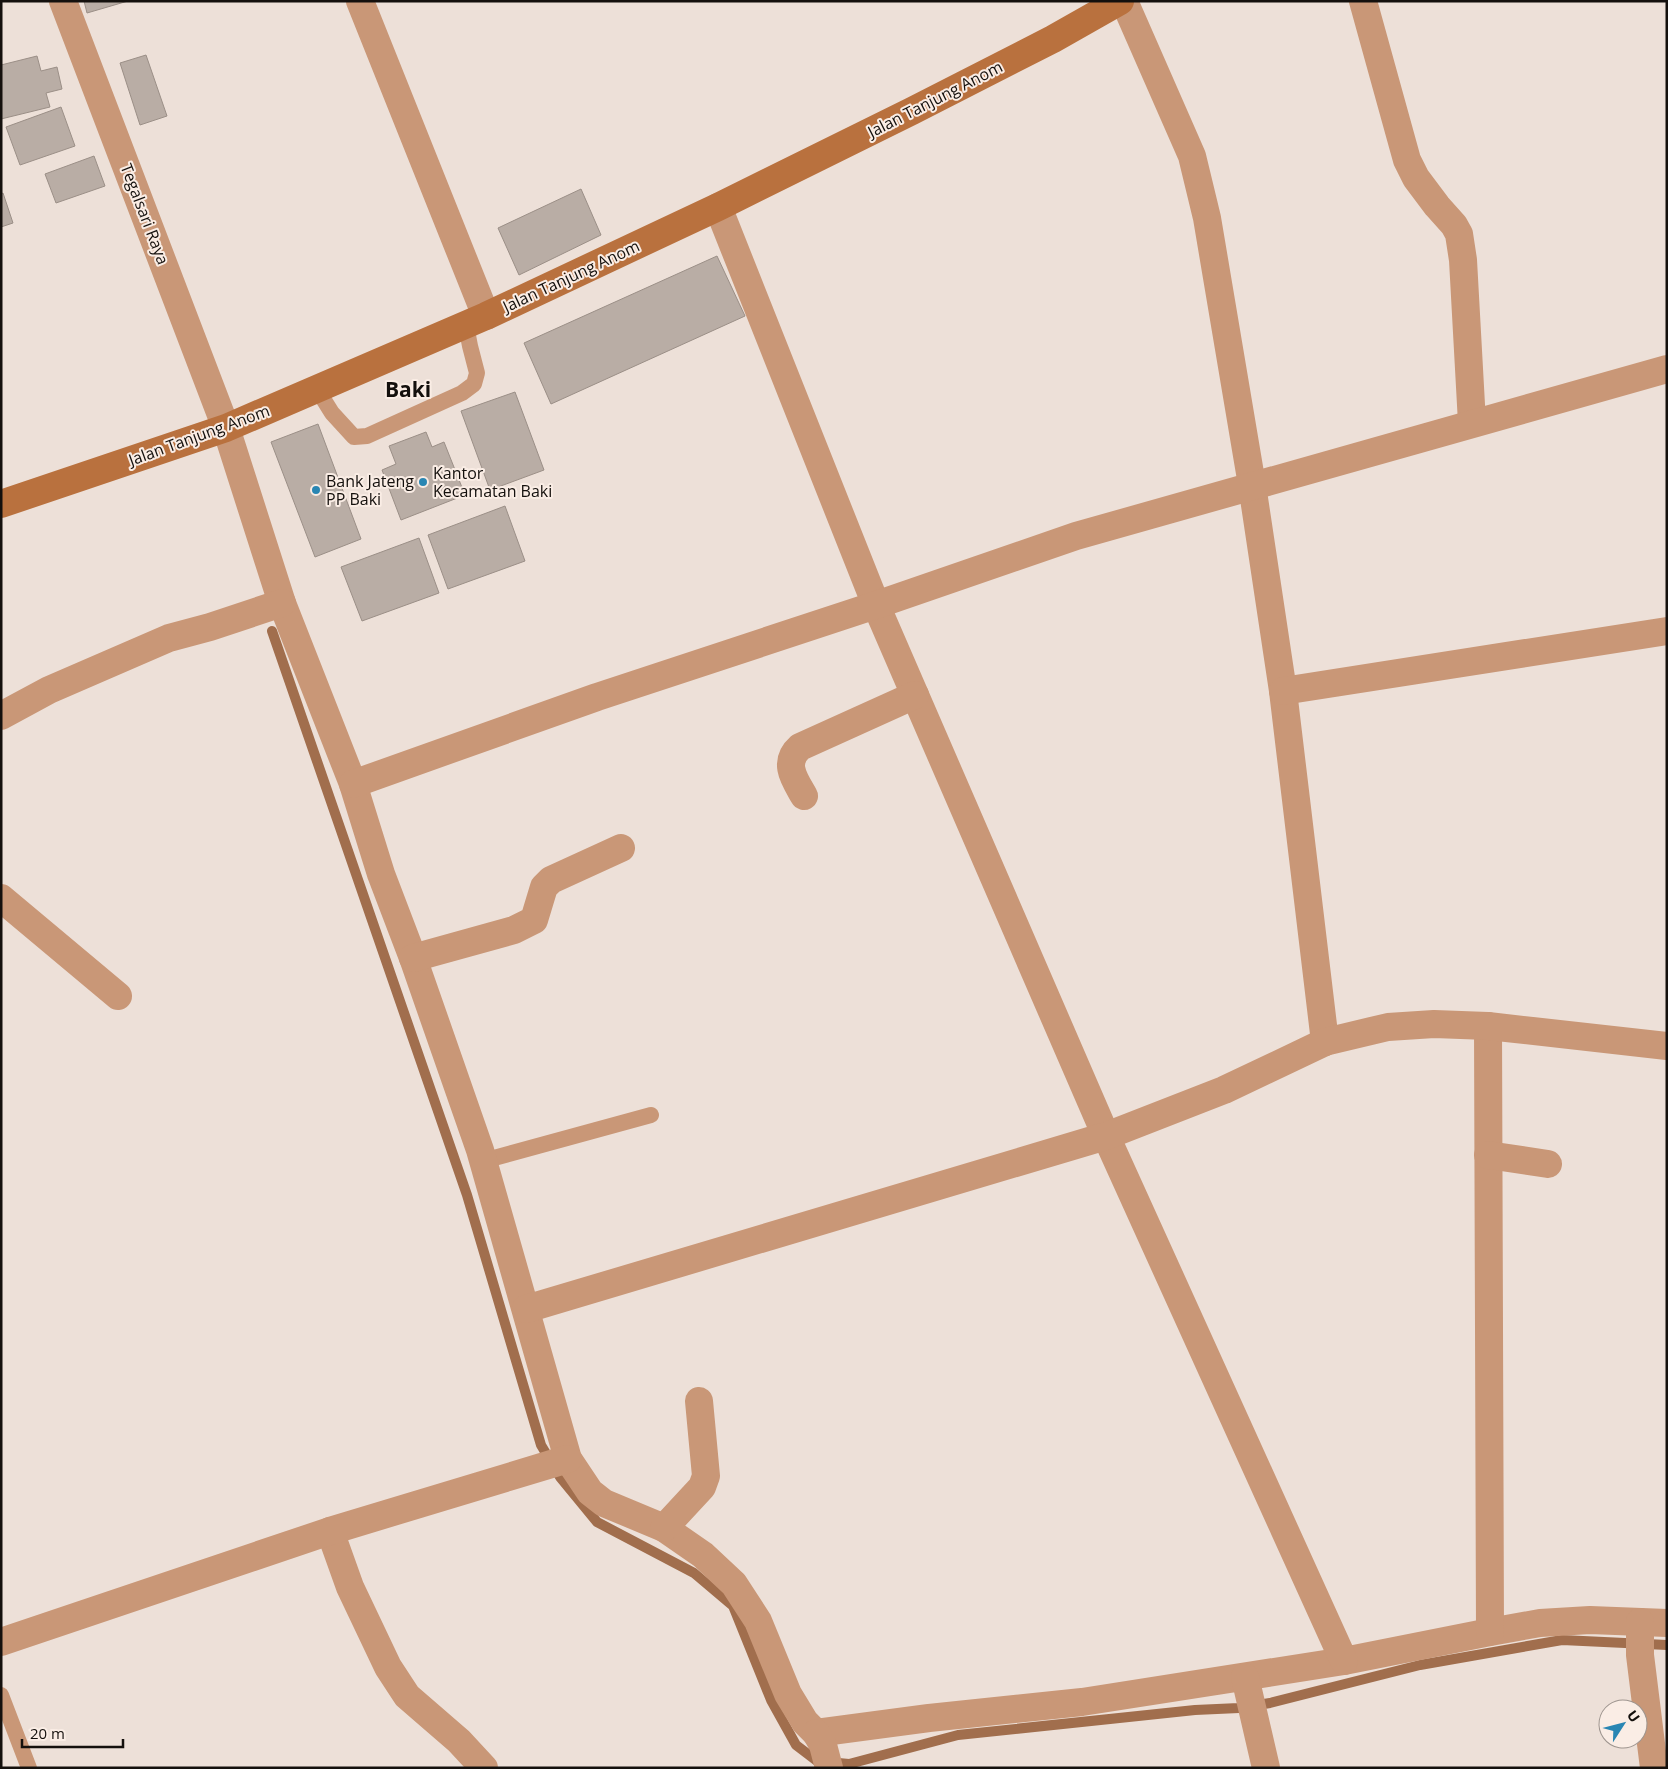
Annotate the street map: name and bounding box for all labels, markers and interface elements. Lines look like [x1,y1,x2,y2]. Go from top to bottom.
street label: Jalan Tanjung Anom [862,55,1006,143]
street label: Tegalsari Raya [116,160,174,268]
street label: Jalan Tanjung Anom [497,235,643,318]
district label: Baki [385,375,431,403]
street label: Jalan Tanjung Anom [124,399,273,471]
place label: Kantor Kecamatan Baki [433,462,552,502]
place label: Bank Jateng PP Baki [326,470,414,510]
marker: Kantor Kecamatan Baki [417,476,429,488]
marker: Bank Jateng PP Baki [310,484,322,496]
north arrow [1598,1699,1648,1749]
text: U [1623,1706,1645,1726]
scale bar [22,1716,124,1748]
text: 20 m [30,1723,65,1743]

